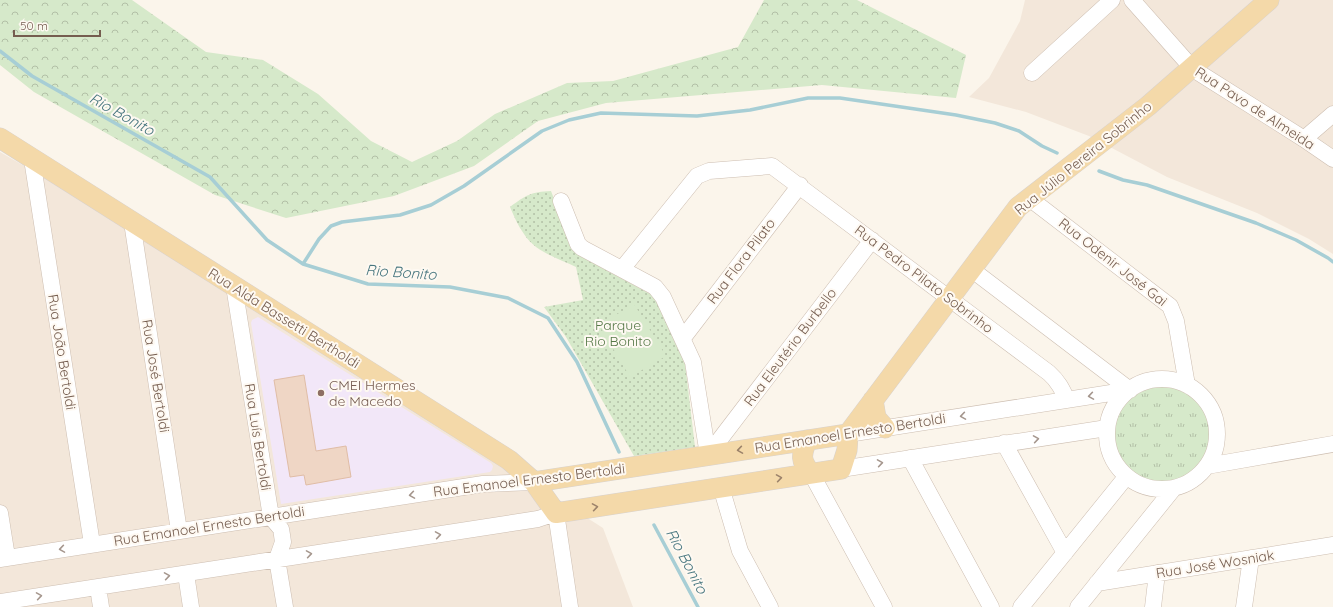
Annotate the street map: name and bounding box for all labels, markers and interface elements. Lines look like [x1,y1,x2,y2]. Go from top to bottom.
scale bar [14,12,100,38]
text: 50 m [20,18,48,33]
street label: Rua Pavo de Almeida [1192,63,1318,153]
water label: Rio Bonito [86,88,159,140]
street label: Rua Júlio Pereira Sobrinho [1011,97,1155,219]
street label: Rua Odenir José Gai [1055,214,1171,310]
street label: Rua Flora Pilato [703,215,779,307]
street label: Rua Pedro Pilato Sobrinho [851,221,997,337]
water label: Rio Bonito [365,260,438,284]
street label: Rua Alda Bassetti Bertholdi [205,264,363,372]
street label: Rua Eleutério Burbello [740,284,840,410]
street label: Rua João Bertoldi [44,293,80,411]
park label: Parque Rio Bonito [585,316,651,350]
street label: Rua José Bertoldi [138,318,174,434]
place label: CMEI Hermes de Macedo [329,376,416,410]
street label: Rua Luís Bertoldi [241,382,275,492]
marker: CMEI Hermes de Macedo [316,388,326,398]
one-way arrow [1088,391,1094,400]
street label: Rua Emanoel Ernesto Bertoldi [753,409,947,457]
one-way arrow [960,411,966,420]
one-way arrow [1033,435,1039,443]
one-way arrow [737,445,743,454]
street label: Rua Emanoel Ernesto Bertoldi [432,459,626,501]
one-way arrow [877,459,883,468]
one-way arrow [775,474,782,483]
one-way arrow [409,490,415,499]
street label: Rua Emanoel Ernesto Bertoldi [112,502,306,550]
one-way arrow [592,503,598,512]
water label: Rio Bonito [662,525,713,598]
one-way arrow [435,531,441,540]
one-way arrow [59,544,65,553]
street label: Rua José Wosniak [1154,546,1276,582]
one-way arrow [306,551,312,559]
one-way arrow [164,572,170,581]
one-way arrow [35,592,42,601]

